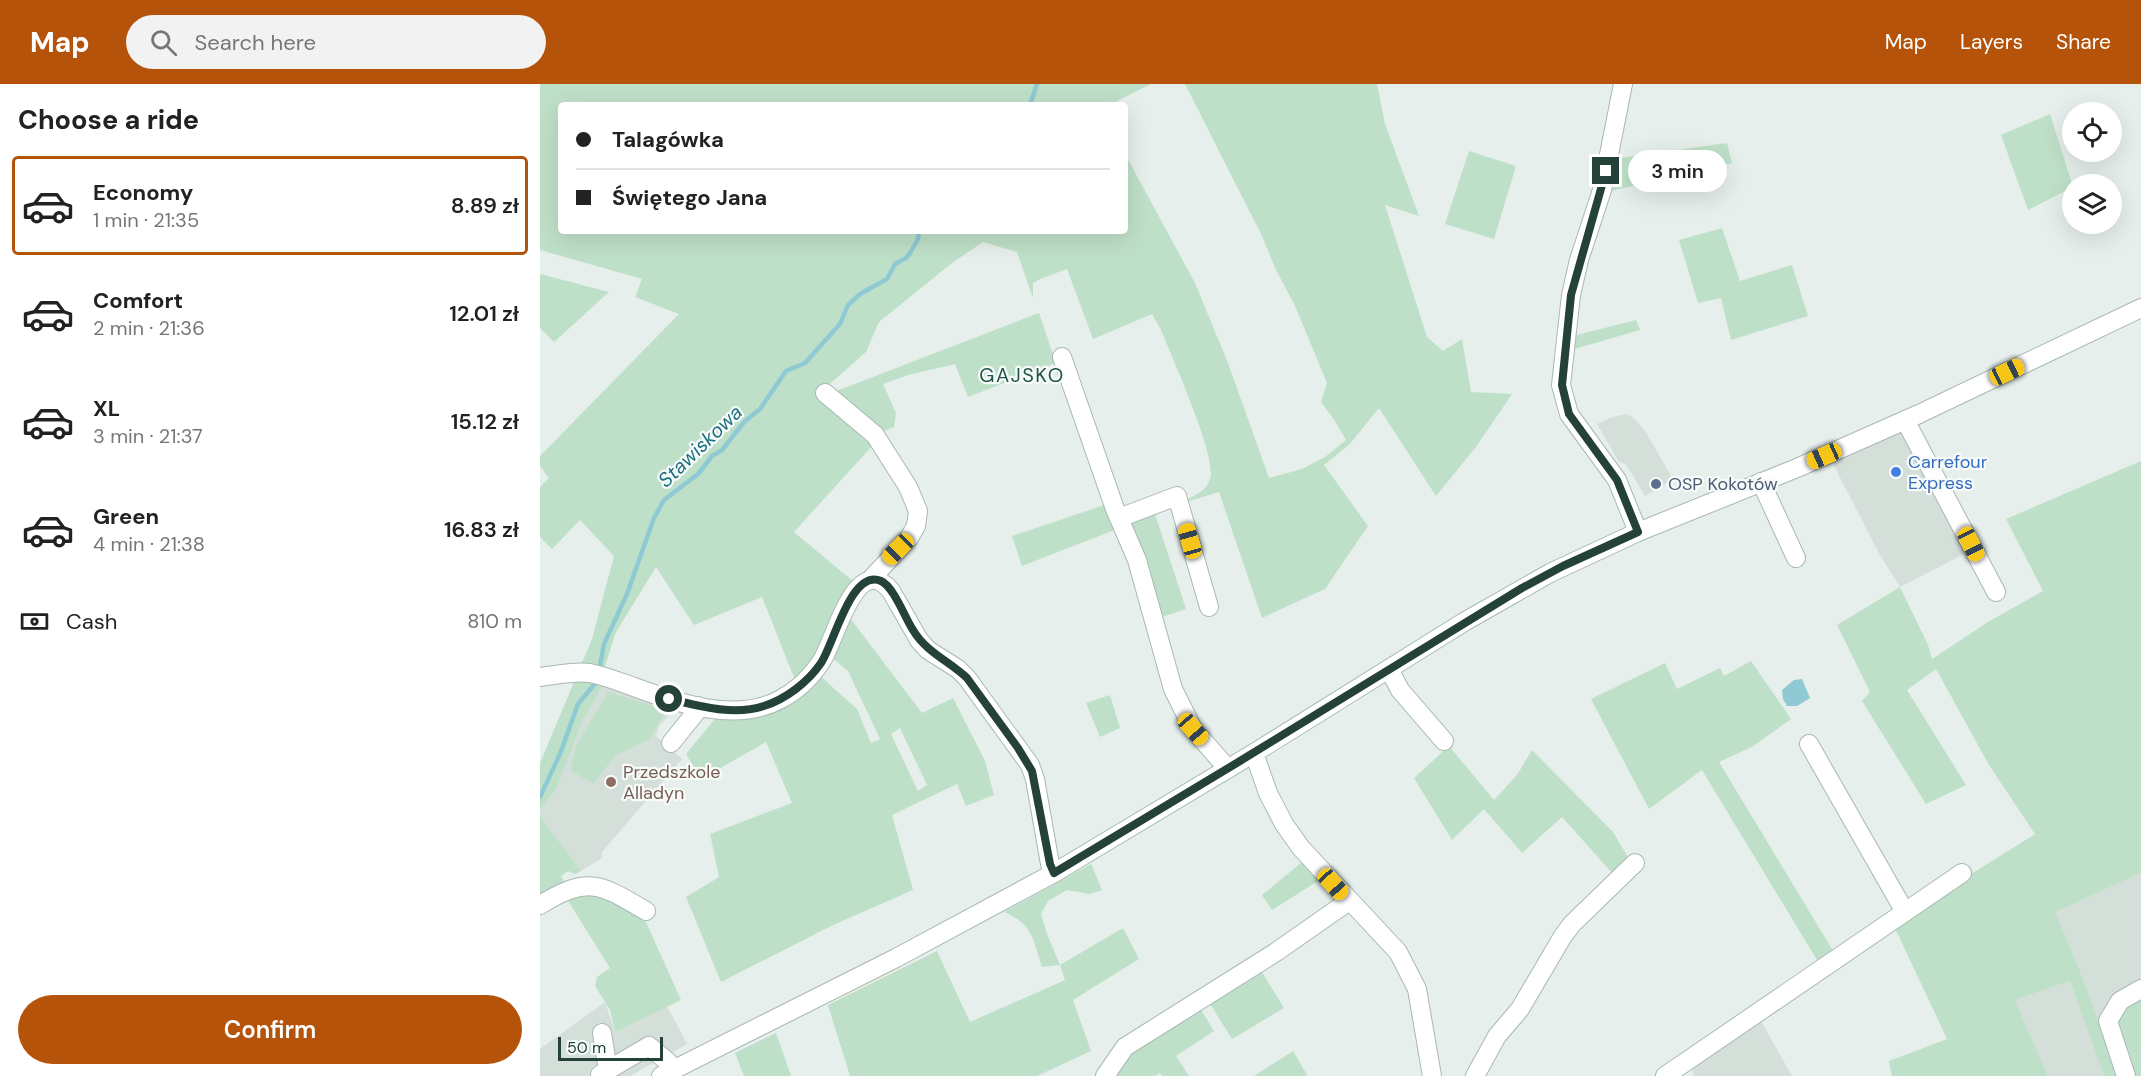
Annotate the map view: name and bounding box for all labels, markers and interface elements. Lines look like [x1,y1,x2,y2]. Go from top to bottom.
search box [126,15,546,69]
text: Map [30,24,90,61]
icon: search [147,26,180,59]
text: Search here [195,28,316,57]
text: Map [1885,28,1927,56]
text: Layers [1960,28,2023,56]
text: Share [2056,28,2111,56]
text: Choose a ride [18,102,199,137]
map controls [2062,102,2122,234]
button: locate [2062,102,2122,162]
text: Talagówka [612,125,724,154]
callout: 3 min [1627,150,1726,192]
route end [1592,157,1619,184]
text: 3 min [1651,158,1704,184]
button: layers [2062,174,2122,234]
text: Economy [93,178,193,207]
icon: car [21,179,75,233]
text: Świętego Jana [612,183,767,212]
text: 8.89 zł [451,191,519,220]
text: 1 min · 21:35 [93,207,199,233]
text: Comfort [93,286,183,315]
icon: car [21,287,75,341]
text: 12.01 zł [449,299,519,328]
text: 2 min · 21:36 [93,315,205,341]
car [1987,356,2027,388]
district label: GAJSKO [979,362,1065,388]
text: XL [93,394,120,423]
icon: car [21,395,75,449]
water label: Stawiskowa [652,399,748,493]
text: 15.12 zł [451,407,519,436]
text: 3 min · 21:37 [93,423,203,449]
car [1804,440,1844,472]
place label: Carrefour Express [1908,450,1988,495]
marker: Carrefour Express [1889,465,1903,479]
place label: OSP Kokotów [1668,472,1778,496]
marker: OSP Kokotów [1649,477,1663,491]
text: Green [93,502,159,531]
icon: car [21,503,75,557]
text: 16.83 zł [444,515,519,544]
car [1176,521,1204,561]
car [1955,524,1987,564]
car [879,530,917,568]
text: 4 min · 21:38 [93,531,205,557]
icon: cash [18,605,51,638]
text: Cash [66,607,117,636]
text: 810 m [467,608,522,634]
route start [655,685,682,712]
car [1174,710,1212,748]
place label: Przedszkole Alladyn [623,760,720,805]
marker: Przedszkole Alladyn [604,775,618,789]
car [1314,865,1352,903]
button: Confirm [18,995,522,1064]
scale bar [558,1034,663,1062]
text: 50 m [567,1037,606,1058]

